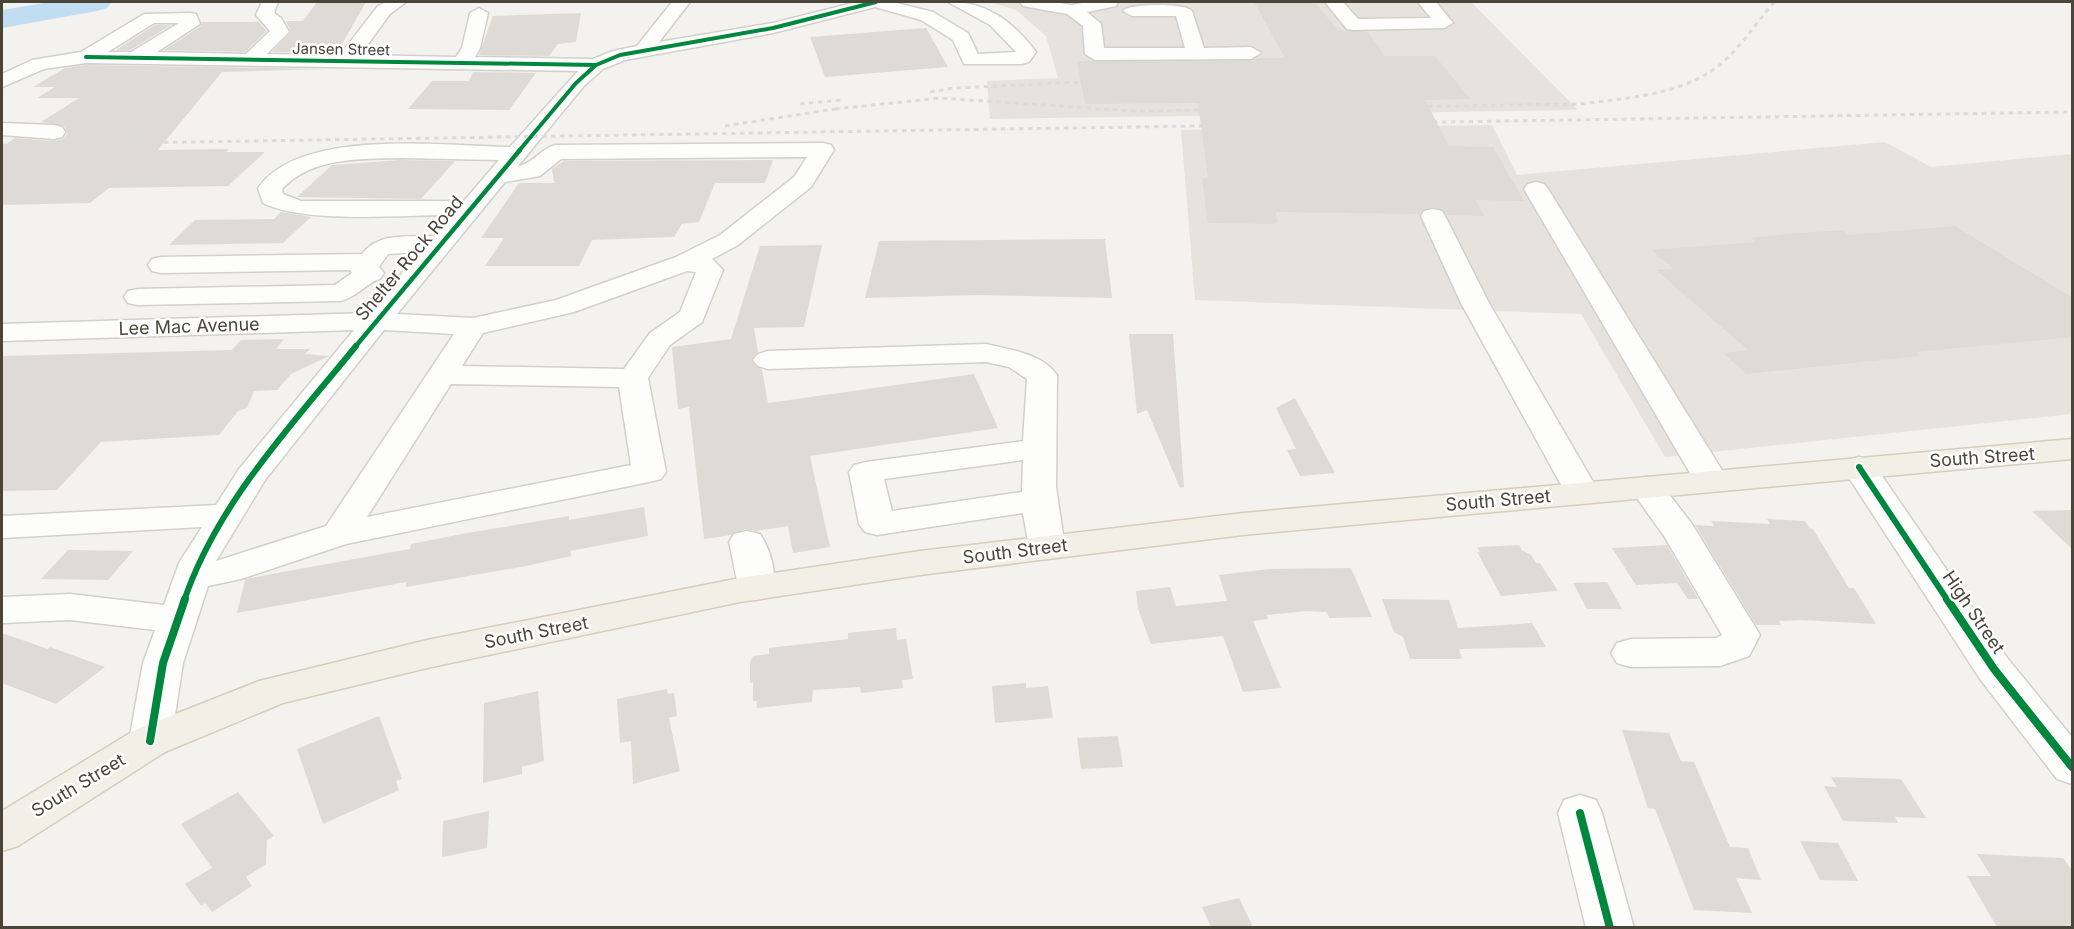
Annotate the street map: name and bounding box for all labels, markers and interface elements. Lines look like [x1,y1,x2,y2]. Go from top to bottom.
street label: Jansen Street [292,39,390,59]
street label: Shelter Rock Road [351,191,467,325]
street label: Lee Mac Avenue [118,313,260,339]
street label: South Street [1929,443,2035,471]
street label: South Street [1445,485,1552,515]
street label: South Street [961,534,1069,568]
street label: High Street [1939,567,2009,657]
street label: South Street [482,612,590,652]
street label: South Street [27,749,129,821]

